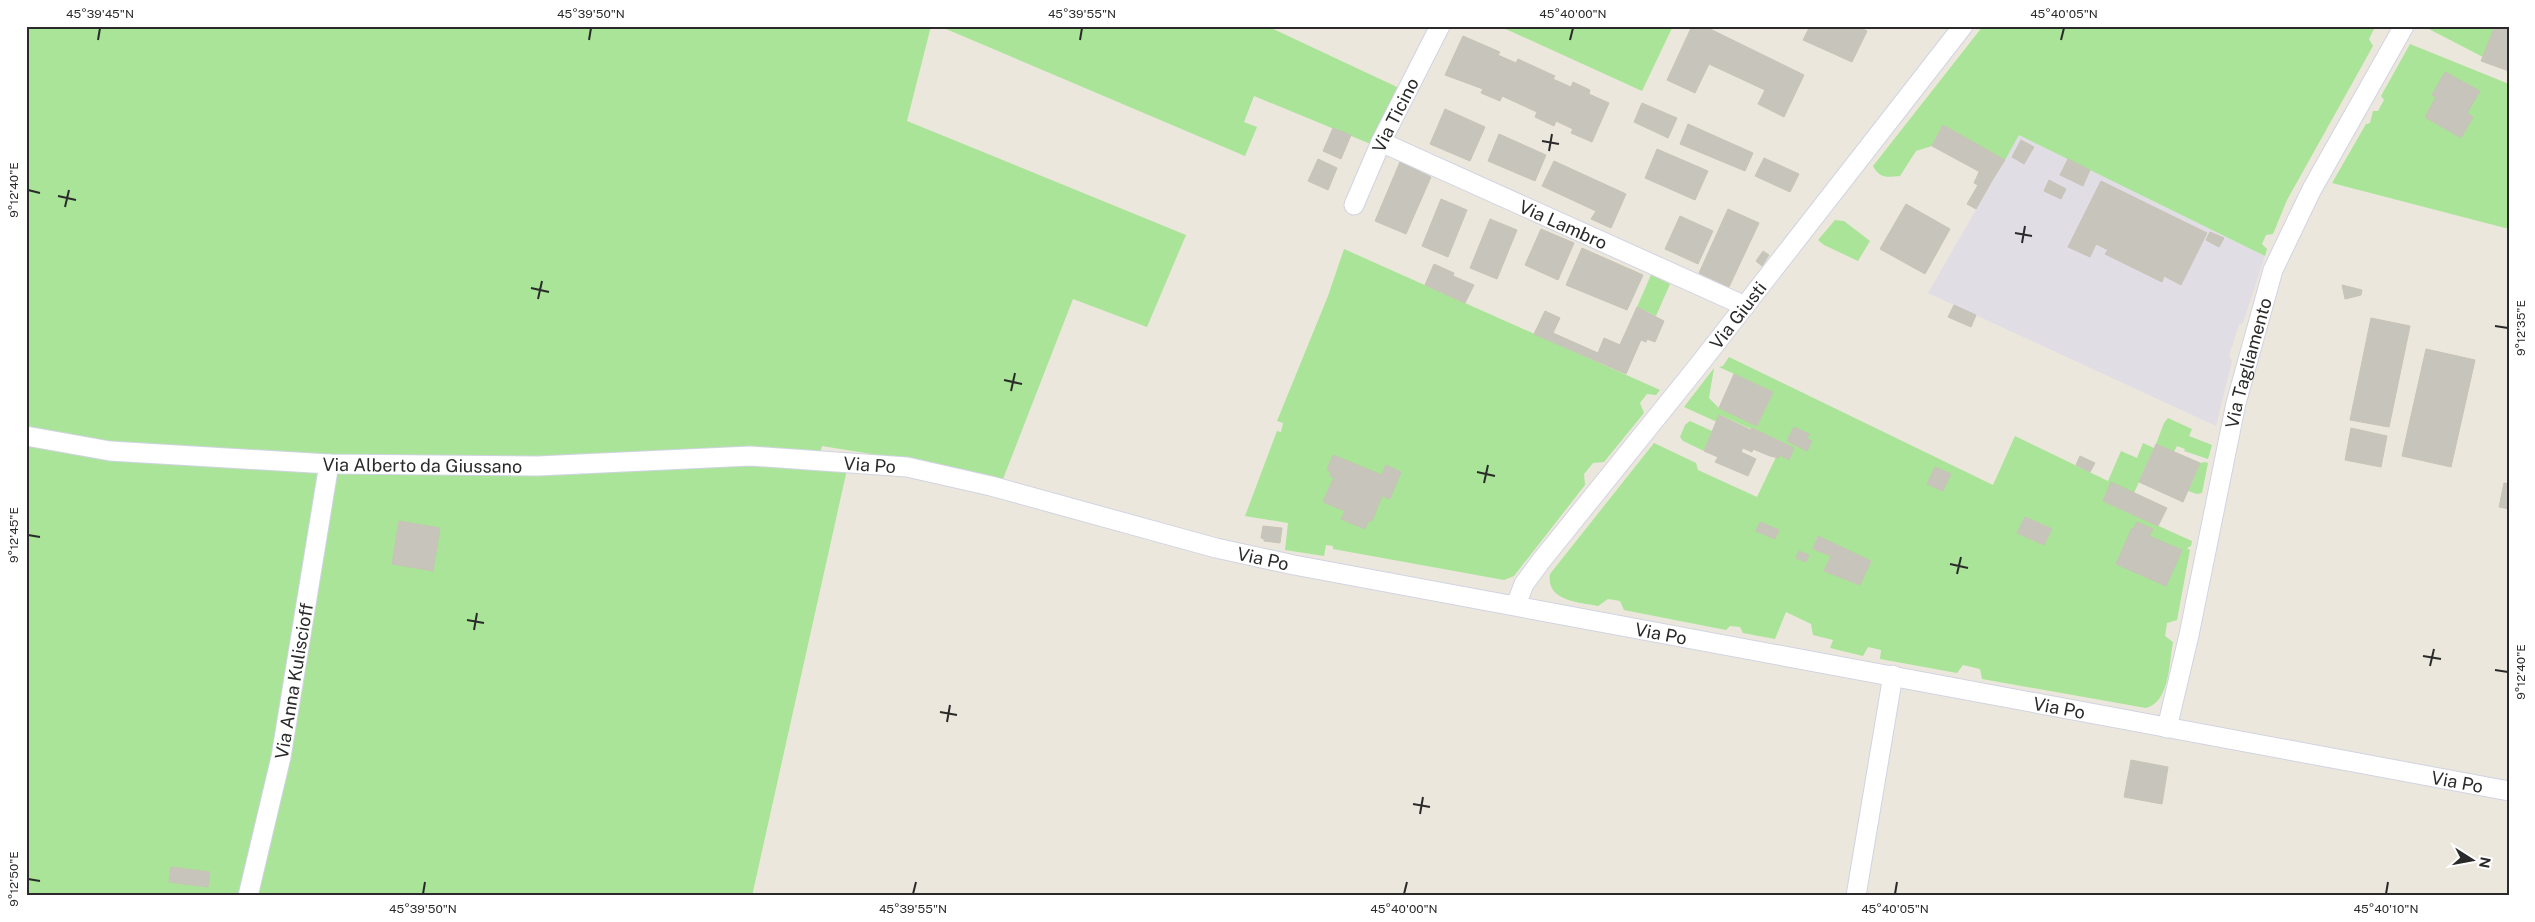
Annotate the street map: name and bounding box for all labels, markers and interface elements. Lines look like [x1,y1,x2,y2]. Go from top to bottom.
text: 45°39'45"N [66,7,134,21]
text: 45°39'50"N [557,7,625,21]
text: 45°39'55"N [1048,7,1116,21]
text: 45°40'00"N [1539,7,1607,21]
text: 45°40'05"N [2030,7,2098,21]
street label: Via Ticino [1367,74,1423,155]
text: 9°12'40"E [7,162,21,218]
street label: Via Lambro [1516,195,1611,253]
street label: Via Giusti [1705,277,1770,353]
street label: Via Tagliamento [2221,295,2275,430]
text: 9°12'35"E [2514,300,2528,356]
street label: Via Po [843,452,897,477]
street label: Via Alberto da Giussano [322,453,522,476]
text: 9°12'45"E [7,507,21,563]
street label: Via Po [1235,542,1291,574]
street label: Via Anna Kuliscioff [270,601,317,760]
street label: Via Po [1633,618,1689,648]
text: 9°12'40"E [2514,644,2528,700]
street label: Via Po [2032,692,2087,722]
street label: Via Po [2430,766,2485,797]
north arrow [2448,834,2498,884]
text: 9°12'50"E [7,851,21,907]
text: N [2476,856,2494,869]
text: 45°39'50"N [389,902,457,916]
text: 45°39'55"N [879,902,947,916]
text: 45°40'00"N [1370,902,1438,916]
text: 45°40'05"N [1861,902,1929,916]
text: 45°40'10"N [2354,902,2418,916]

